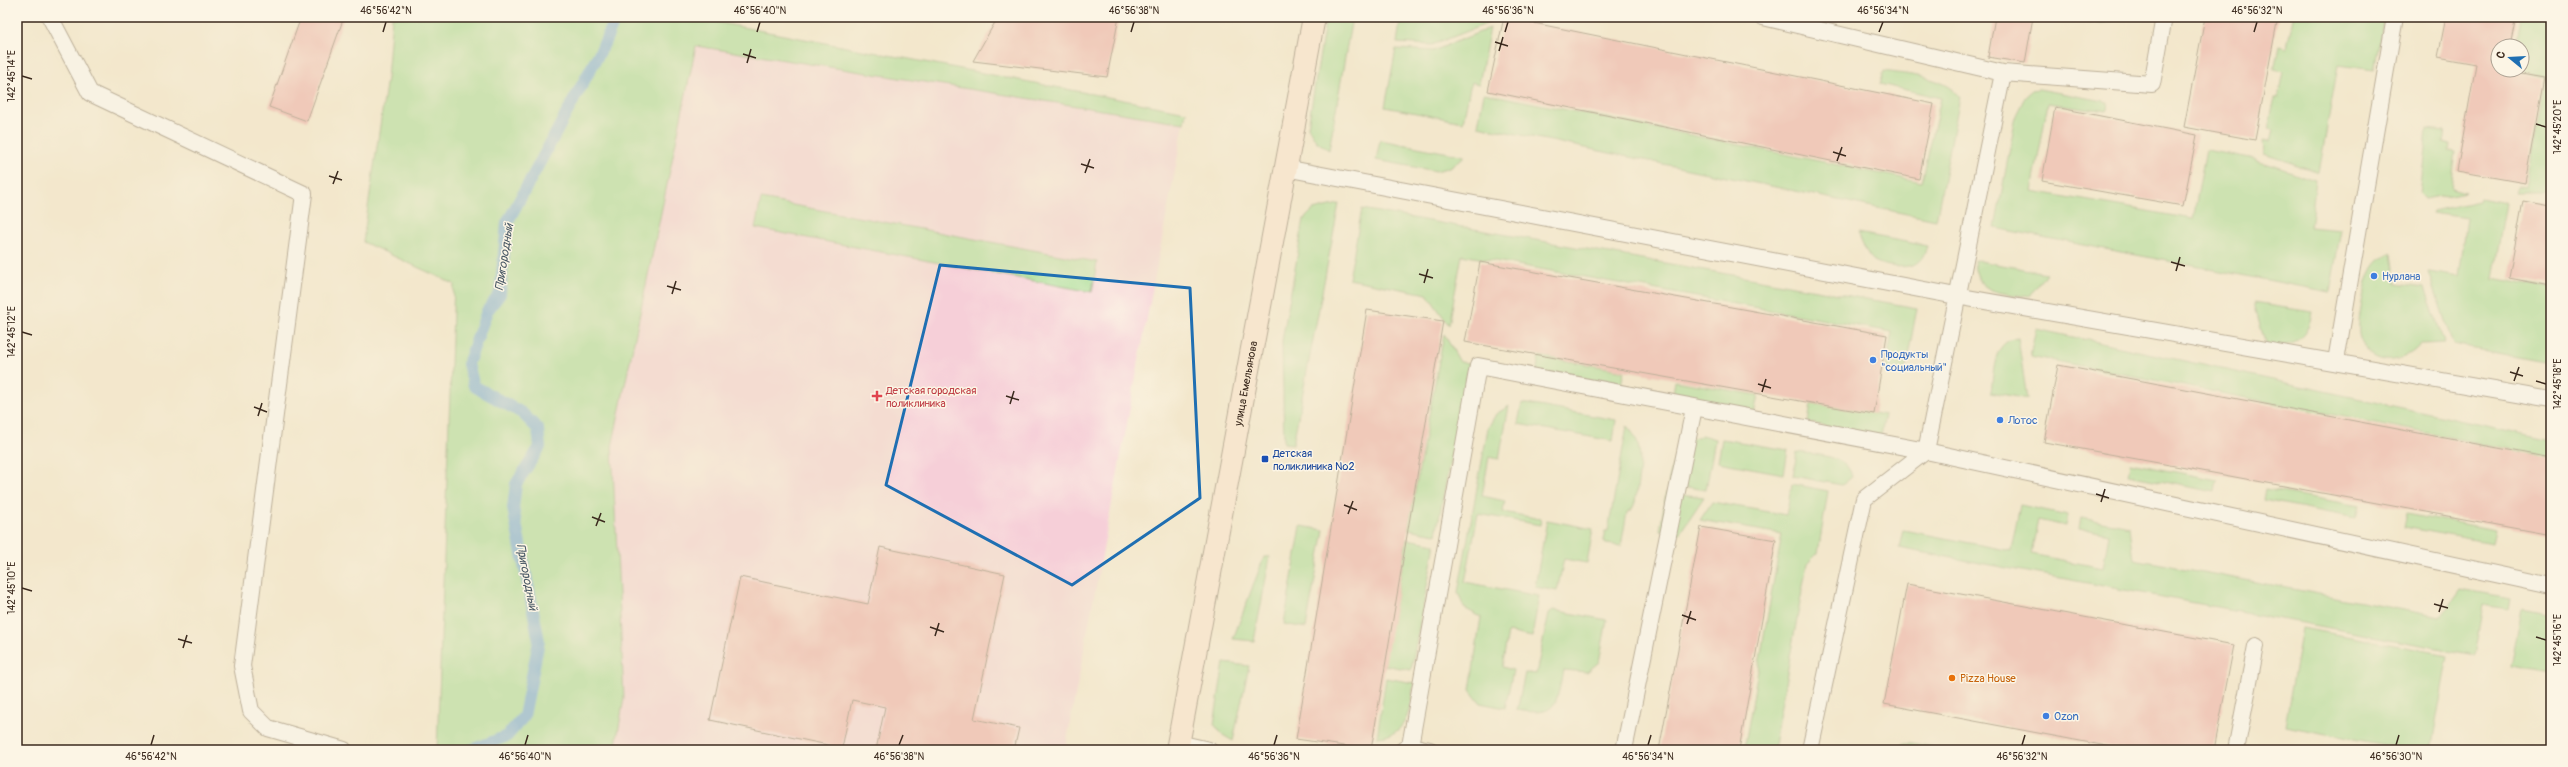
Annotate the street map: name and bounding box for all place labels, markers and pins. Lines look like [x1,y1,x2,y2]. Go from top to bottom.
place label: Нурлана [2382,270,2420,283]
marker: Нурлана [2369,271,2379,281]
place label: Продукты "социальный" [1881,348,1947,374]
marker: Продукты "социальный" [1868,355,1878,365]
place label: Детская городская поликлиника [885,384,976,410]
marker: Детская городская поликлиника [871,390,883,402]
place label: Лотос [2007,414,2038,427]
marker: Лотос [1995,415,2005,425]
place label: Детская поликлиника №2 [1272,447,1355,473]
marker: Детская поликлиника №2 [1260,454,1270,464]
place label: Pizza House [1960,672,2016,685]
marker: Pizza House [1947,673,1957,683]
place label: Ozon [2054,710,2079,723]
marker: Ozon [2041,711,2051,721]

